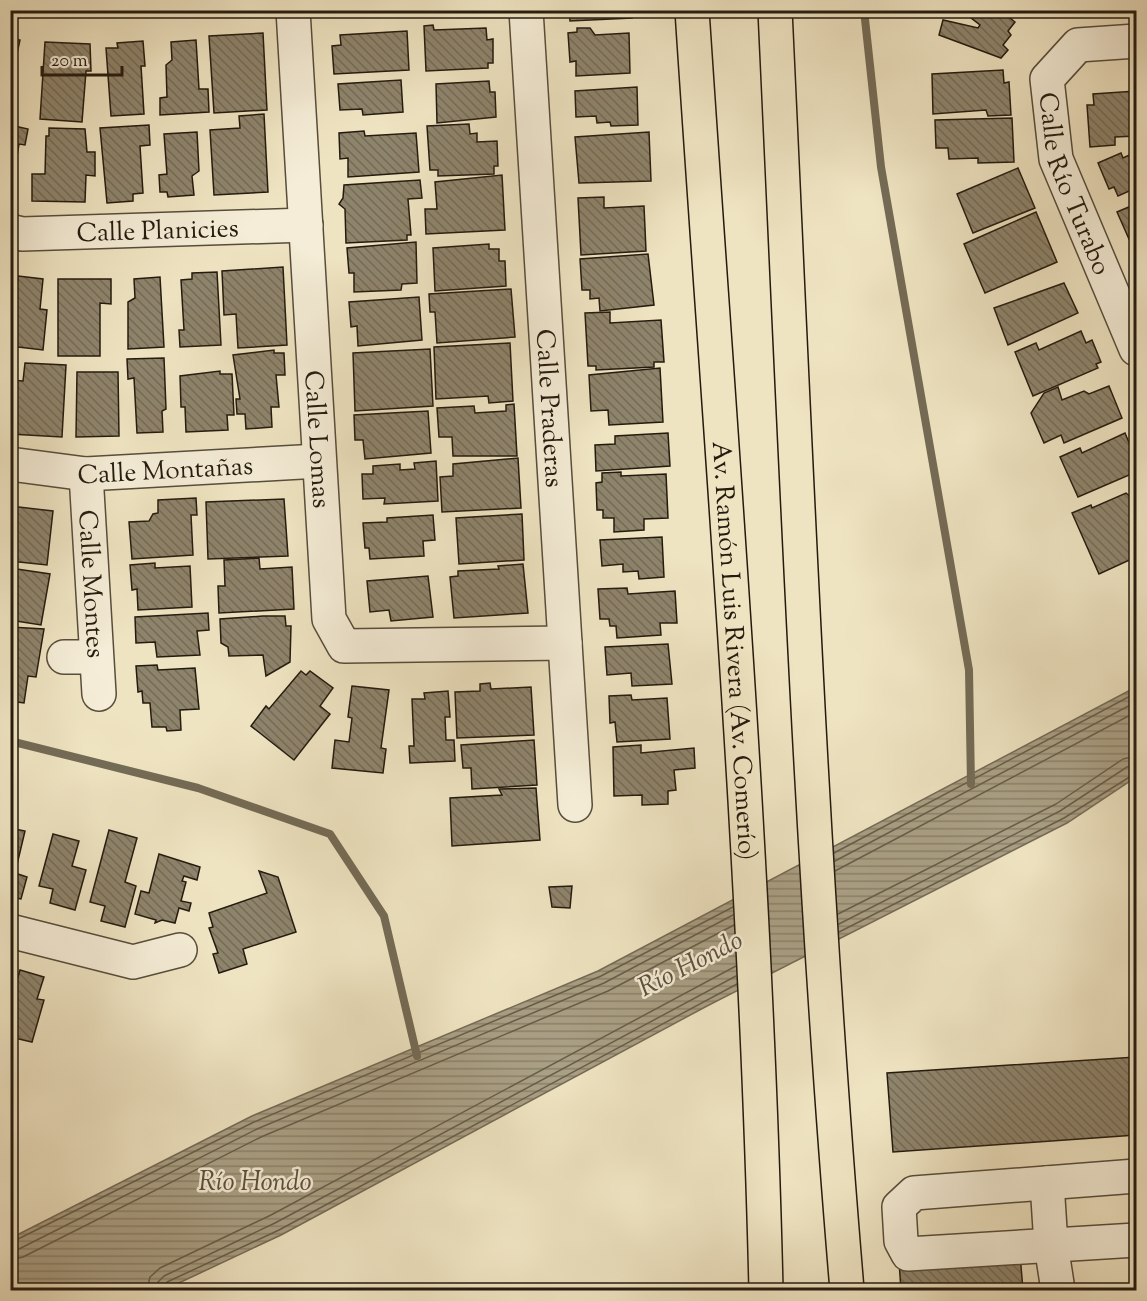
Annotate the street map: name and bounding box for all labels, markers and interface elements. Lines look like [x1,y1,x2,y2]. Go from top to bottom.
scale bar [42,39,122,77]
text: 20 m [51,49,88,75]
street label: Calle Río Turabo [1028,90,1119,281]
street label: Calle Planicies [76,211,239,253]
street label: Calle Praderas [525,328,571,489]
street label: Calle Lomas [293,369,338,509]
street label: Av. Ramón Luis Rivera (Av. Comerío) [701,440,764,861]
street label: Calle Montañas [77,449,254,495]
street label: Calle Montes [67,509,113,659]
water label: Río Hondo [632,922,750,1008]
water label: Río Hondo [198,1164,312,1203]

